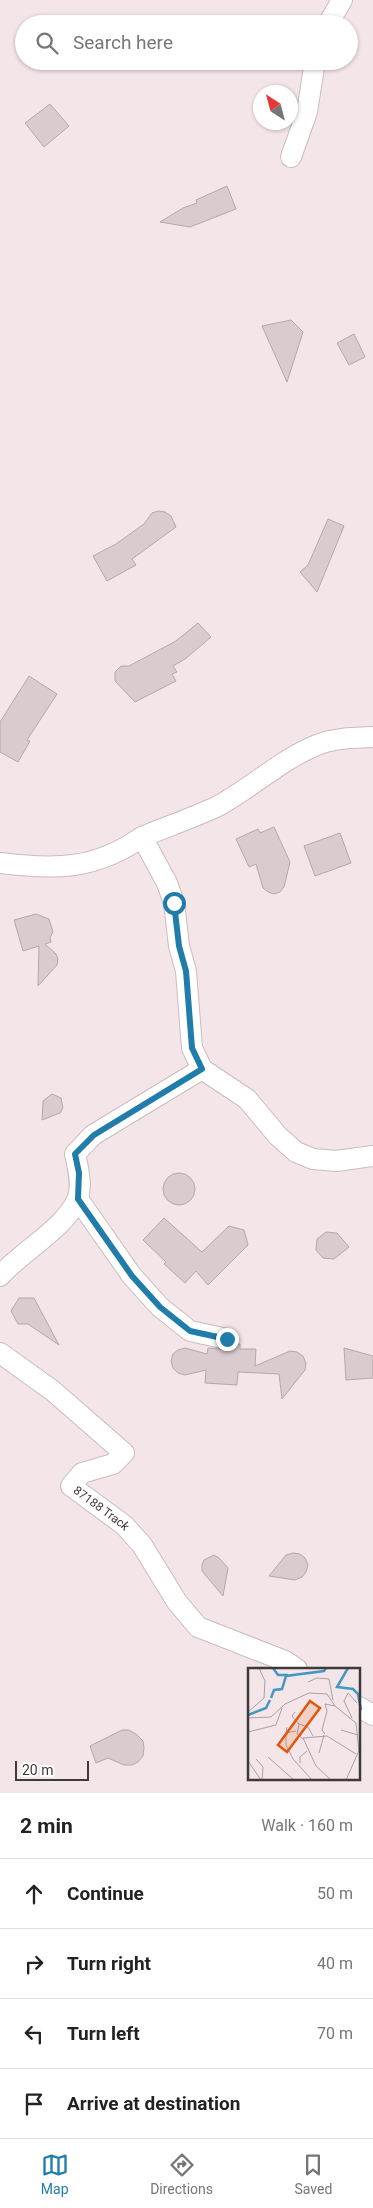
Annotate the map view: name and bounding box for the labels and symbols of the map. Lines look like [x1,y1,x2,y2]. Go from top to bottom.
north arrow [253,85,298,130]
route start [163,892,186,915]
route end [216,1328,239,1351]
street label: 87188 Track [71,1483,133,1534]
inset map [248,1668,360,1780]
scale bar [15,1758,89,1781]

